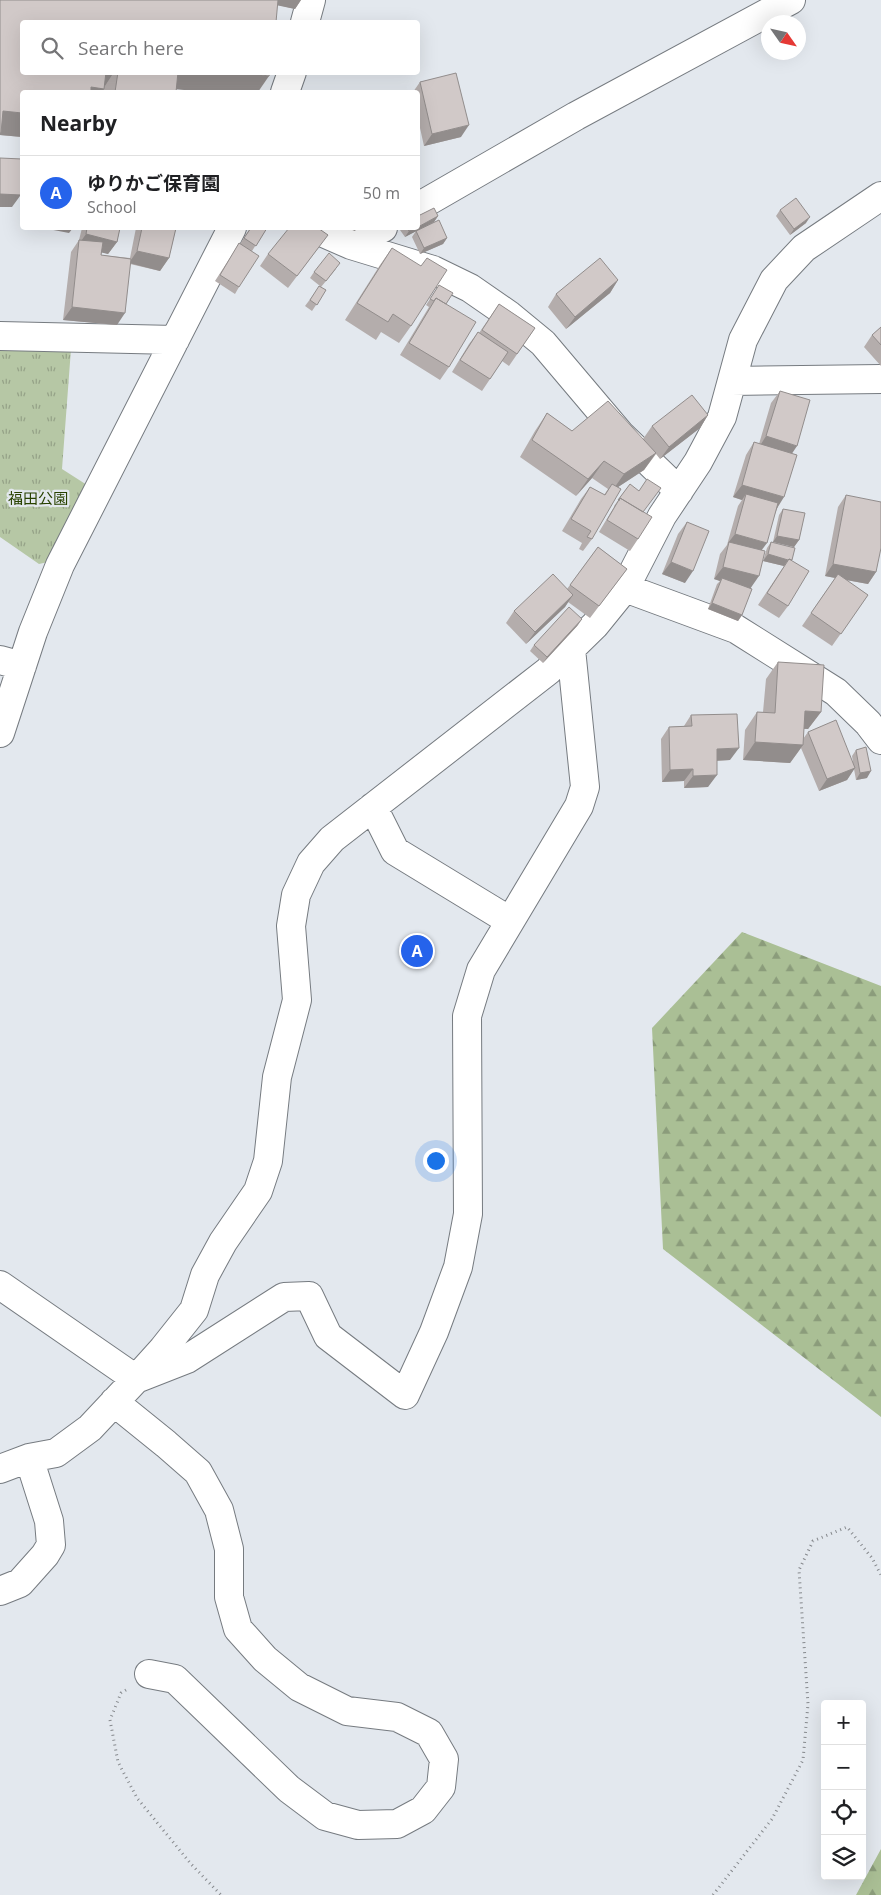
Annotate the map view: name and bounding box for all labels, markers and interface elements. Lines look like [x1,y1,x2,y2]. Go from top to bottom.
north arrow [761,15,806,60]
search box [20,20,420,75]
icon: search [38,34,66,62]
text: Search here [78,35,184,61]
text: Nearby [40,109,117,137]
text: ゆりかご保育園 [87,170,220,196]
text: A [50,182,62,204]
text: 50 m [363,182,400,204]
text: School [87,196,137,218]
park label: 福田公園 [8,488,68,508]
pin: A [401,932,433,970]
your location [423,1148,449,1174]
map controls [821,1700,866,1880]
button: + [821,1700,866,1745]
button: − [821,1745,866,1790]
button: locate [821,1790,866,1835]
button: layers [821,1835,866,1880]

